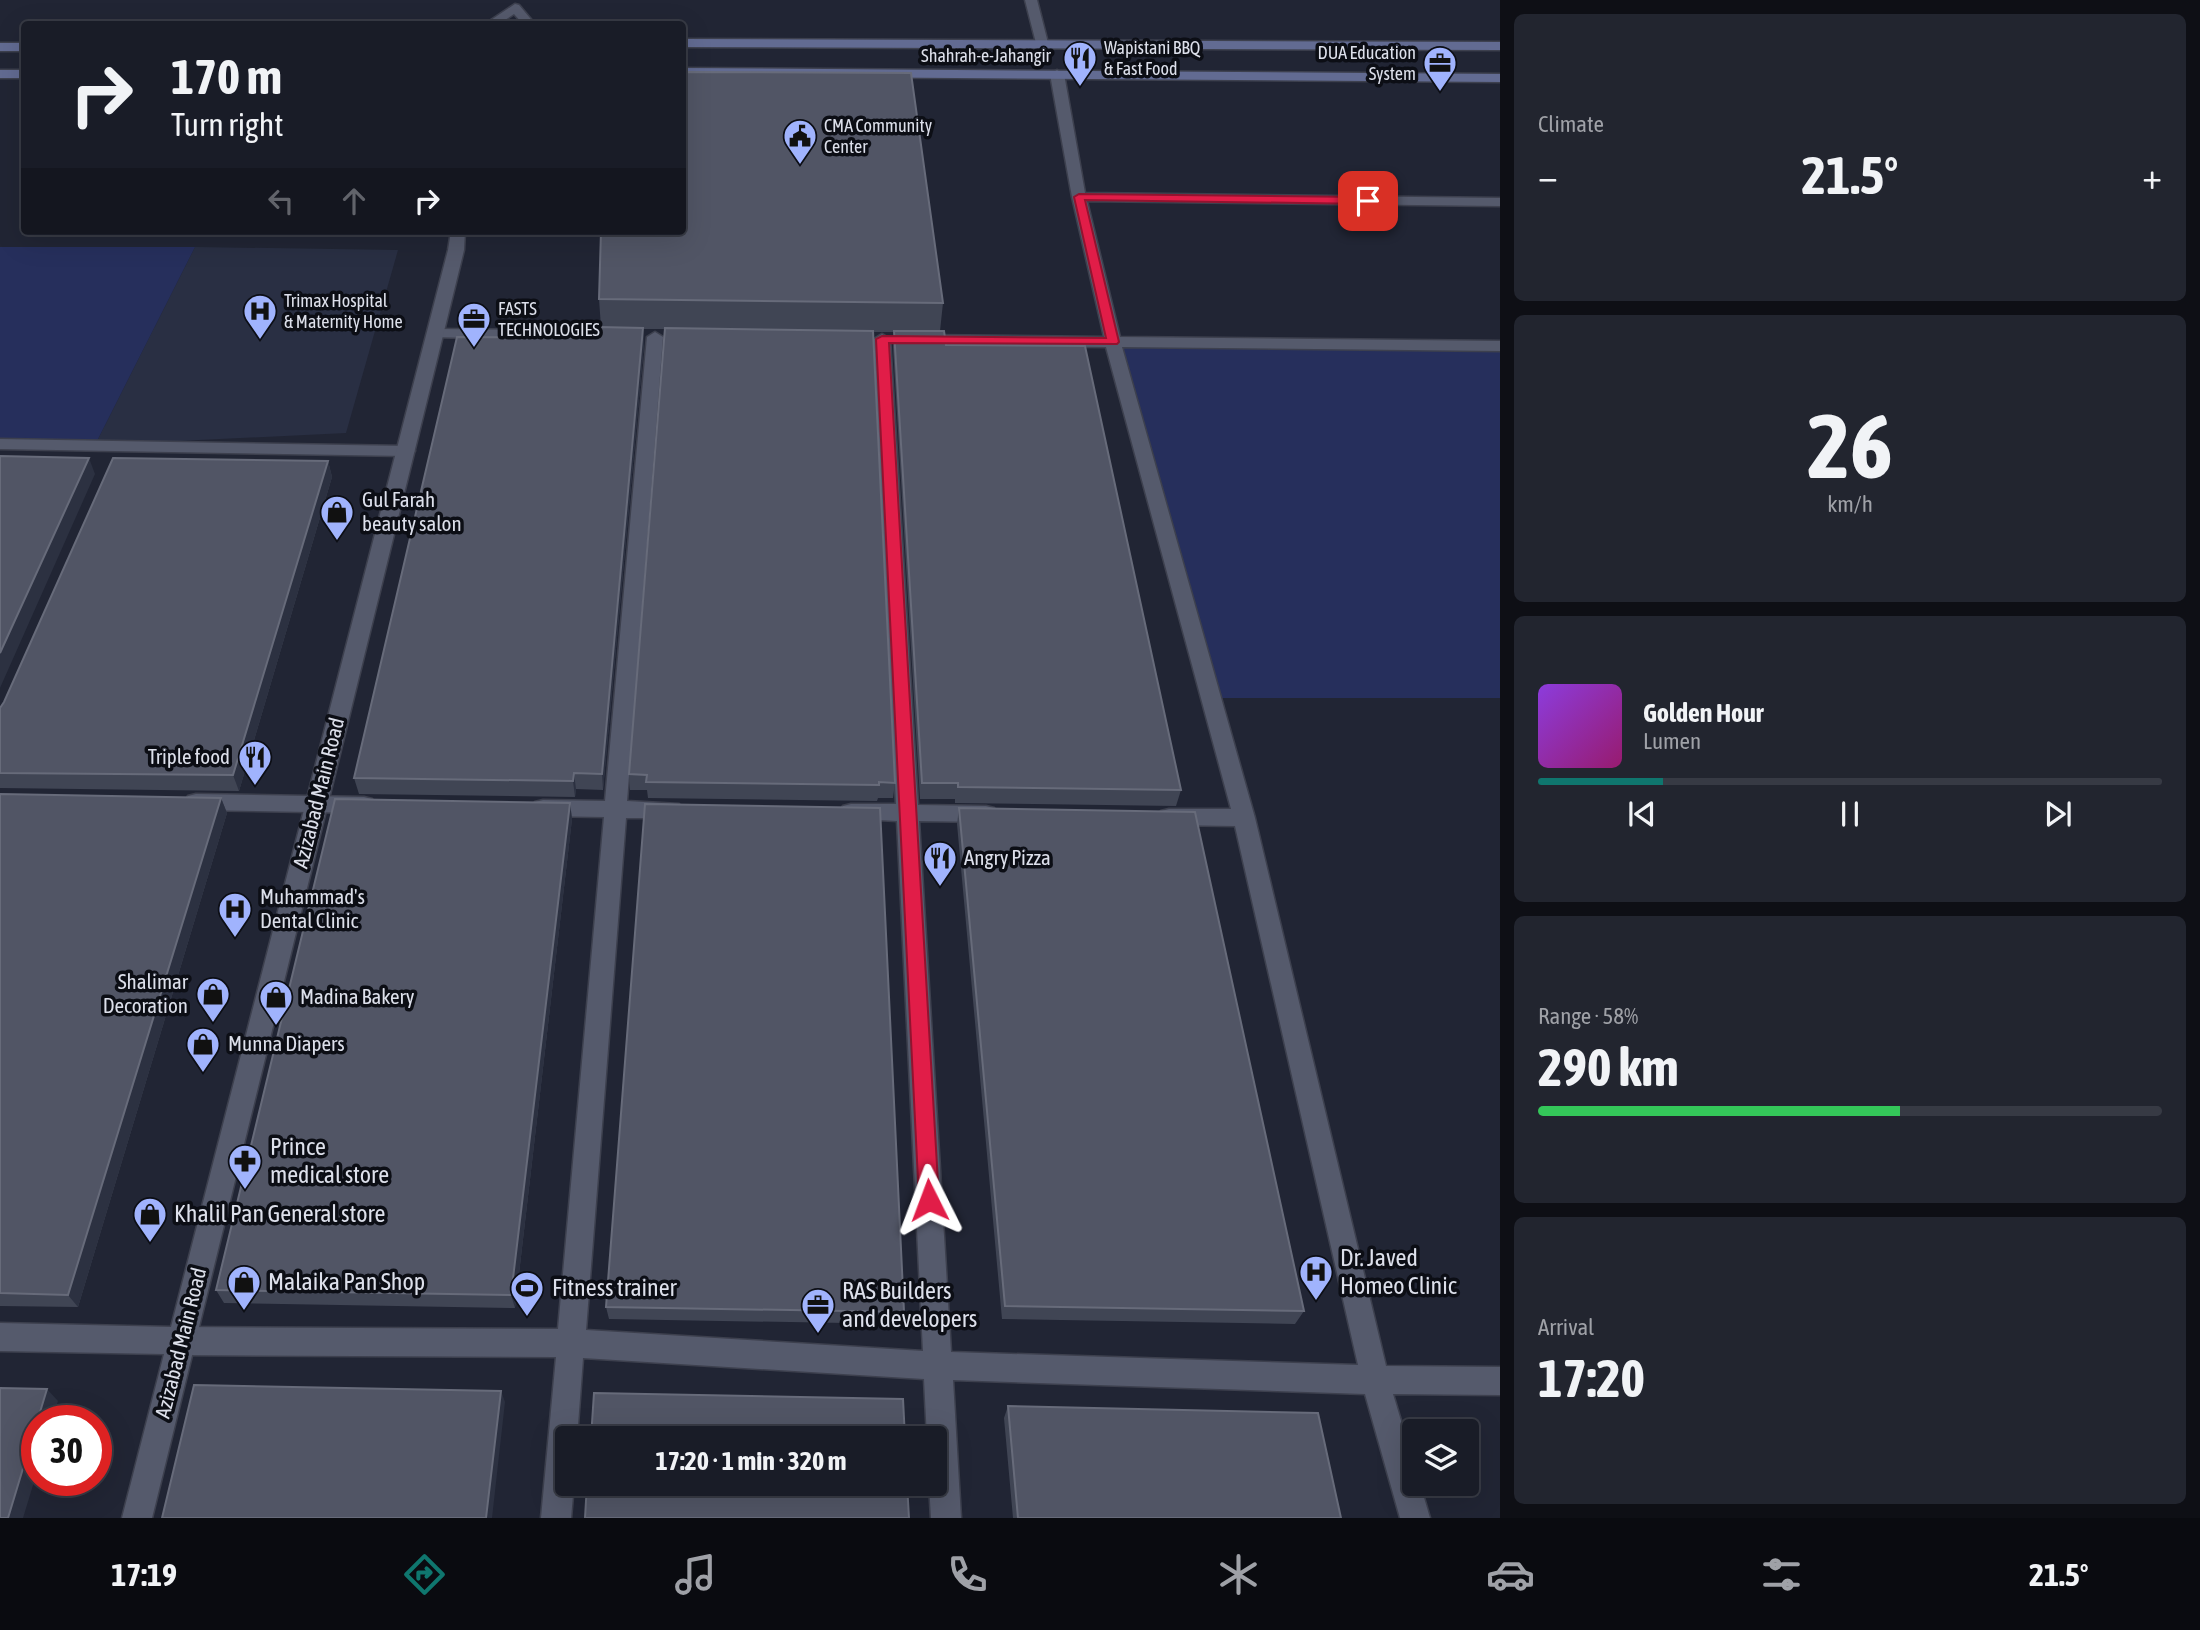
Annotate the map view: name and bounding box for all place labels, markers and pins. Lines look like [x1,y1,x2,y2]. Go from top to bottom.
place label: Wapistani BBQ & Fast Food [1104,37,1201,79]
restaurant icon: Wapistani BBQ & Fast Food [1061,39,1099,88]
place label: DUA Education System [1318,42,1416,84]
office icon: DUA Education System [1421,44,1459,93]
place label: CMA Community Center [824,115,932,157]
public building icon: CMA Community Center [781,117,819,166]
pin [1338,171,1398,231]
place label: Trimax Hospital & Maternity Home [284,290,403,332]
hospital icon: Trimax Hospital & Maternity Home [241,292,279,341]
place label: FASTS TECHNOLOGIES [498,298,600,340]
office icon: FASTS TECHNOLOGIES [455,300,493,349]
place label: Gul Farah beauty salon [362,487,462,535]
shop icon: Gul Farah beauty salon [318,493,356,542]
restaurant icon: Triple food [236,738,274,787]
place label: Triple food [148,744,230,768]
restaurant icon: Angry Pizza [921,839,959,888]
place label: Angry Pizza [964,845,1051,869]
place label: Muhammad's Dental Clinic [260,884,365,932]
hospital icon: Muhammad's Dental Clinic [216,890,254,939]
place label: Shalimar Decoration [103,969,189,1017]
shop icon: Shalimar Decoration [194,975,232,1024]
shop icon: Madina Bakery [257,978,295,1027]
place label: Madina Bakery [300,984,415,1008]
shop icon: Munna Diapers [184,1025,222,1074]
place label: Munna Diapers [228,1031,345,1055]
place label: Prince medical store [270,1133,389,1188]
pharmacy icon: Prince medical store [226,1142,264,1191]
shop icon: Khalil Pan General store [131,1195,169,1244]
place label: Khalil Pan General store [174,1200,385,1227]
place label: Dr. Javed Homeo Clinic [1340,1244,1457,1299]
hospital icon: Dr. Javed Homeo Clinic [1297,1253,1335,1302]
shop icon: Malaika Pan Shop [225,1263,263,1312]
place label: Malaika Pan Shop [268,1268,425,1295]
sports icon: Fitness trainer [508,1269,546,1318]
place label: Fitness trainer [552,1274,678,1301]
place label: RAS Builders and developers [842,1277,977,1332]
office icon: RAS Builders and developers [799,1286,837,1335]

